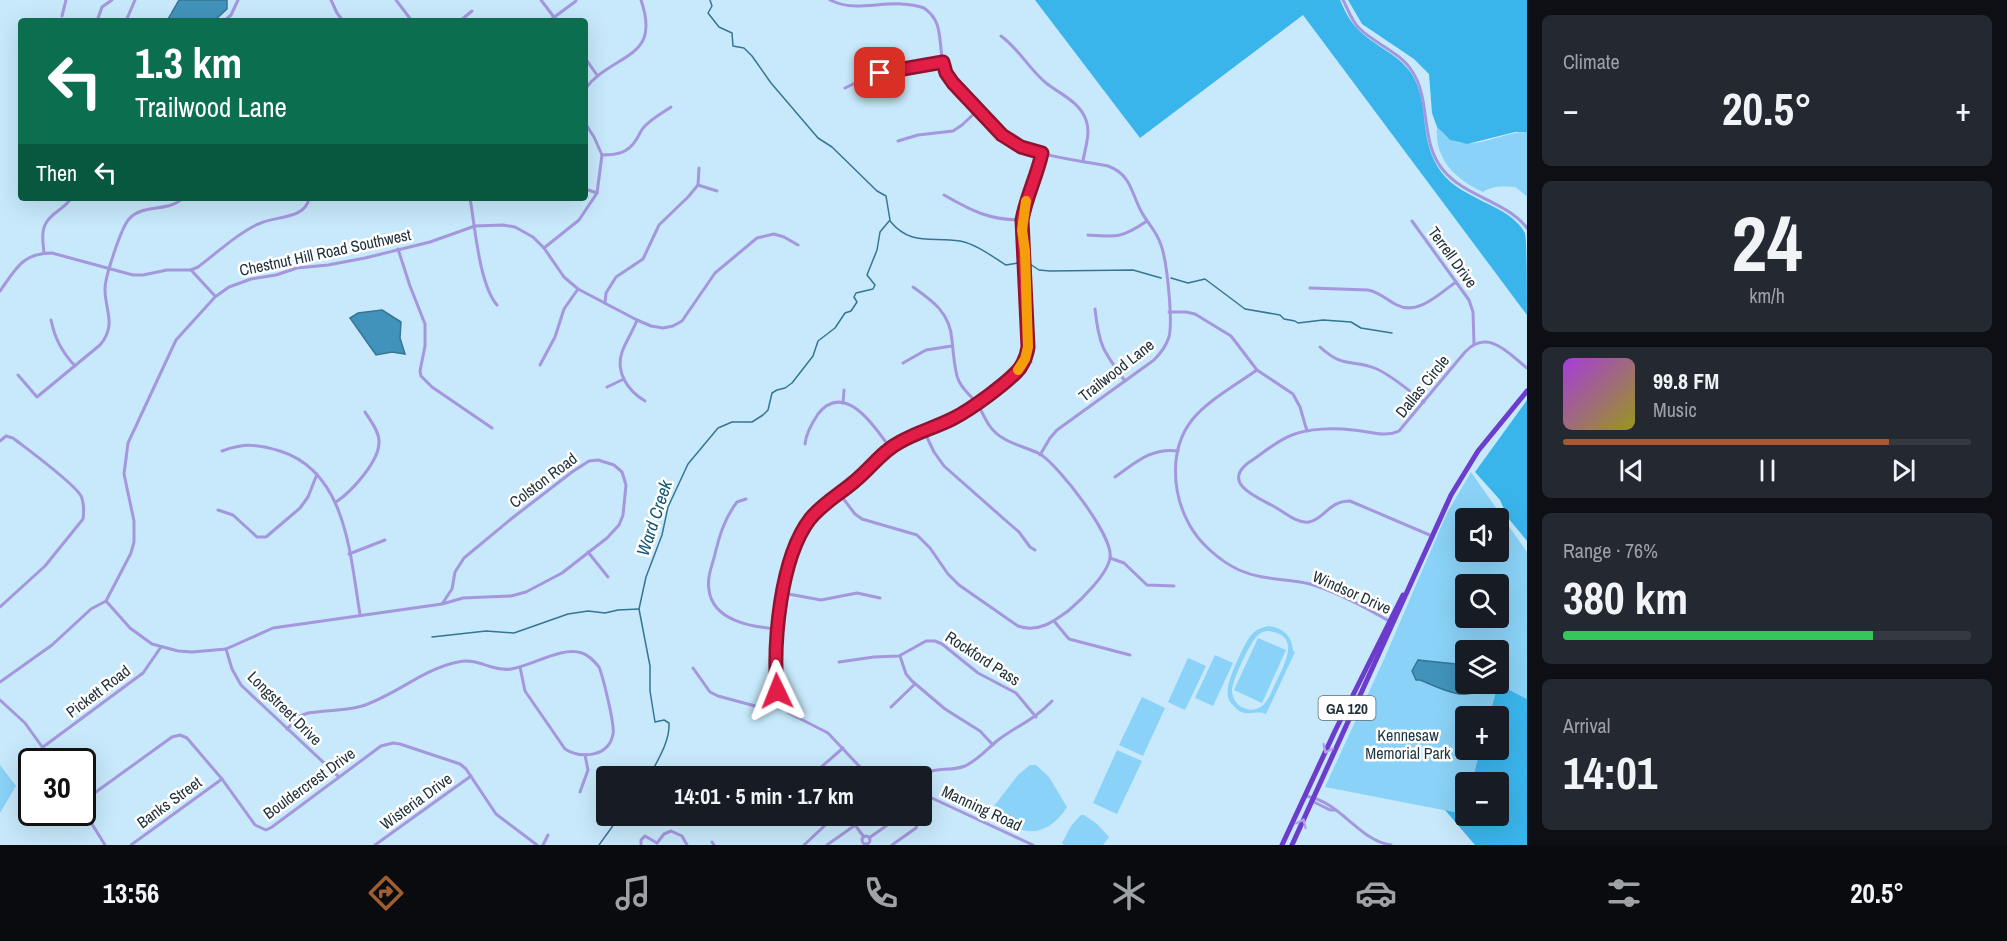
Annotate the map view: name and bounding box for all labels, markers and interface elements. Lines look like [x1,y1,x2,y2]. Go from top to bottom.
text: 1.3 km [135,35,242,91]
icon: left [36,42,114,120]
pin [854,47,905,98]
text: Climate [1563,48,1620,75]
icon: arrive [863,56,896,89]
text: 20.5° [1722,78,1812,139]
text: − [1563,87,1579,131]
text: + [1955,87,1971,131]
text: Trailwood Lane [135,89,287,125]
icon: left [89,156,122,189]
text: Then [36,158,77,188]
text: 24 [1731,190,1803,295]
street label: Terrell Drive [1423,222,1483,292]
street label: Chestnut Hill Road Southwest [237,223,413,281]
text: km/h [1749,282,1785,309]
street label: Trailwood Lane [1074,334,1158,406]
street label: Dallas Circle [1390,350,1454,422]
text: 99.8 FM [1653,366,1719,396]
text: Music [1653,396,1697,423]
street label: Colston Road [505,447,581,513]
icon: previous [1615,454,1648,487]
icon: pause [1751,454,1784,487]
icon: next [1887,454,1920,487]
water label: Ward Creek [630,476,678,559]
map controls [1455,508,1509,826]
button: sound [1455,508,1509,562]
text: Range · 76% [1563,537,1658,564]
street label: Windsor Drive [1309,565,1395,619]
text: 380 km [1563,567,1688,628]
button: search [1455,574,1509,628]
street label: Rockford Pass [941,626,1025,690]
button: layers [1455,640,1509,694]
position arrow [745,659,809,723]
street label: Pickett Road [61,660,135,722]
street label: Longstreet Drive [243,666,327,750]
road number: GA 120 [1318,696,1376,720]
button: + [1455,706,1509,760]
text: Arrival [1563,712,1610,739]
park label: Kennesaw Memorial Park [1365,724,1451,764]
street label: Bouldercrest Drive [259,742,359,824]
text: 14:01 [1563,742,1657,803]
one-way arrow [1323,743,1335,754]
speed limit sign: 30 [18,748,96,826]
street label: Wisteria Drive [376,767,456,835]
street label: Banks Street [132,771,206,833]
button: − [1455,772,1509,826]
street label: Manning Road [938,780,1026,836]
text: 14:01 · 5 min · 1.7 km [674,781,854,811]
one-way arrow [1295,819,1307,830]
icon: directions [365,872,407,914]
icon: music [612,872,654,914]
icon: phone [860,872,902,914]
icon: climate [1108,872,1150,914]
icon: car [1355,872,1397,914]
icon: filters [1603,872,1645,914]
text: 13:56 [103,875,159,911]
text: 20.5° [1850,875,1904,911]

